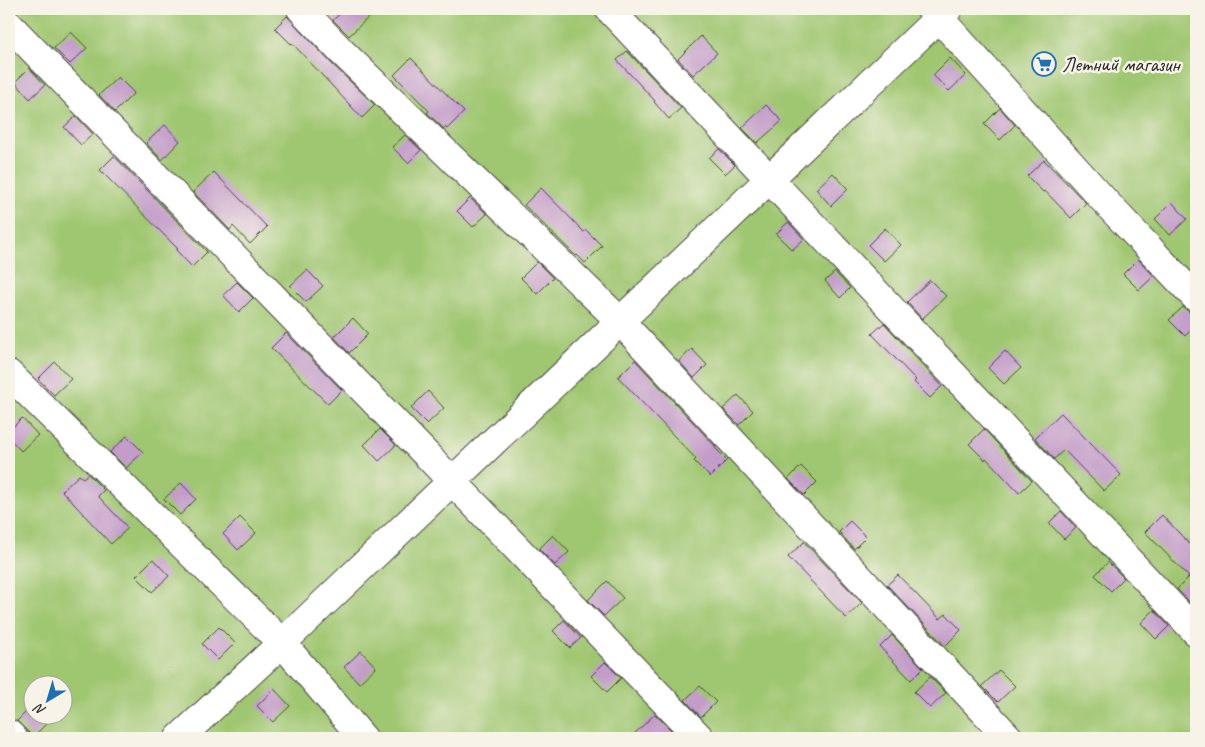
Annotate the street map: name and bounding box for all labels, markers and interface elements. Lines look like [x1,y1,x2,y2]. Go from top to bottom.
supermarket icon: Летний магазин [1031,51,1057,77]
place label: Летний магазин [1062,51,1181,77]
north arrow [22,674,72,724]
text: N [30,699,49,719]

